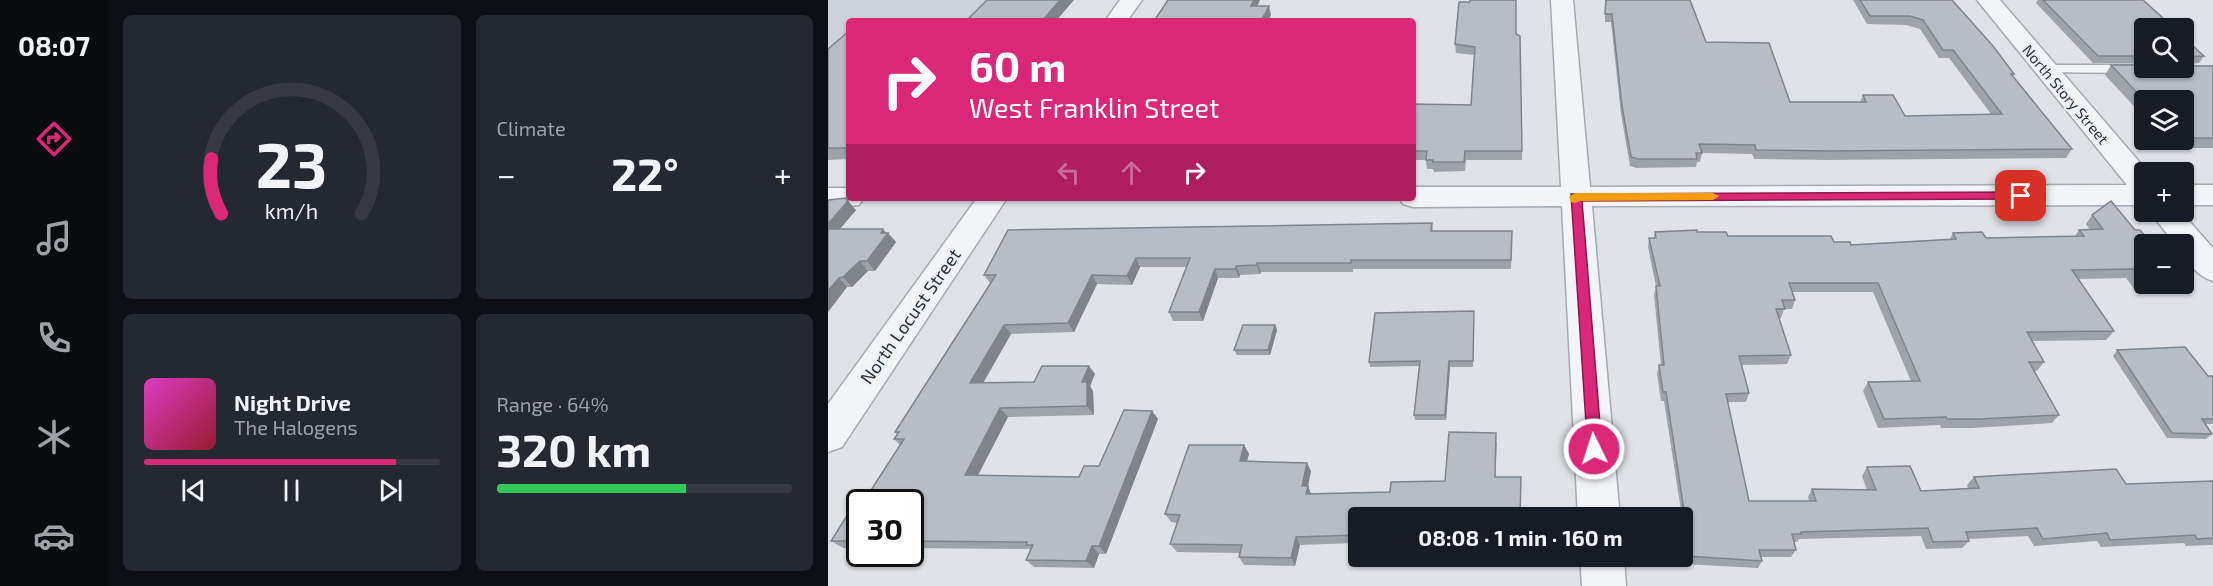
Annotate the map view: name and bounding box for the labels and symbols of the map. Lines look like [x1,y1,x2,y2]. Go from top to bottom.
street label: North Story Street [2019,41,2113,148]
pin [1995,170,2046,221]
street label: North Locust Street [855,244,965,388]
position arrow [1562,417,1626,481]
speed limit sign: 30 [846,489,924,567]

